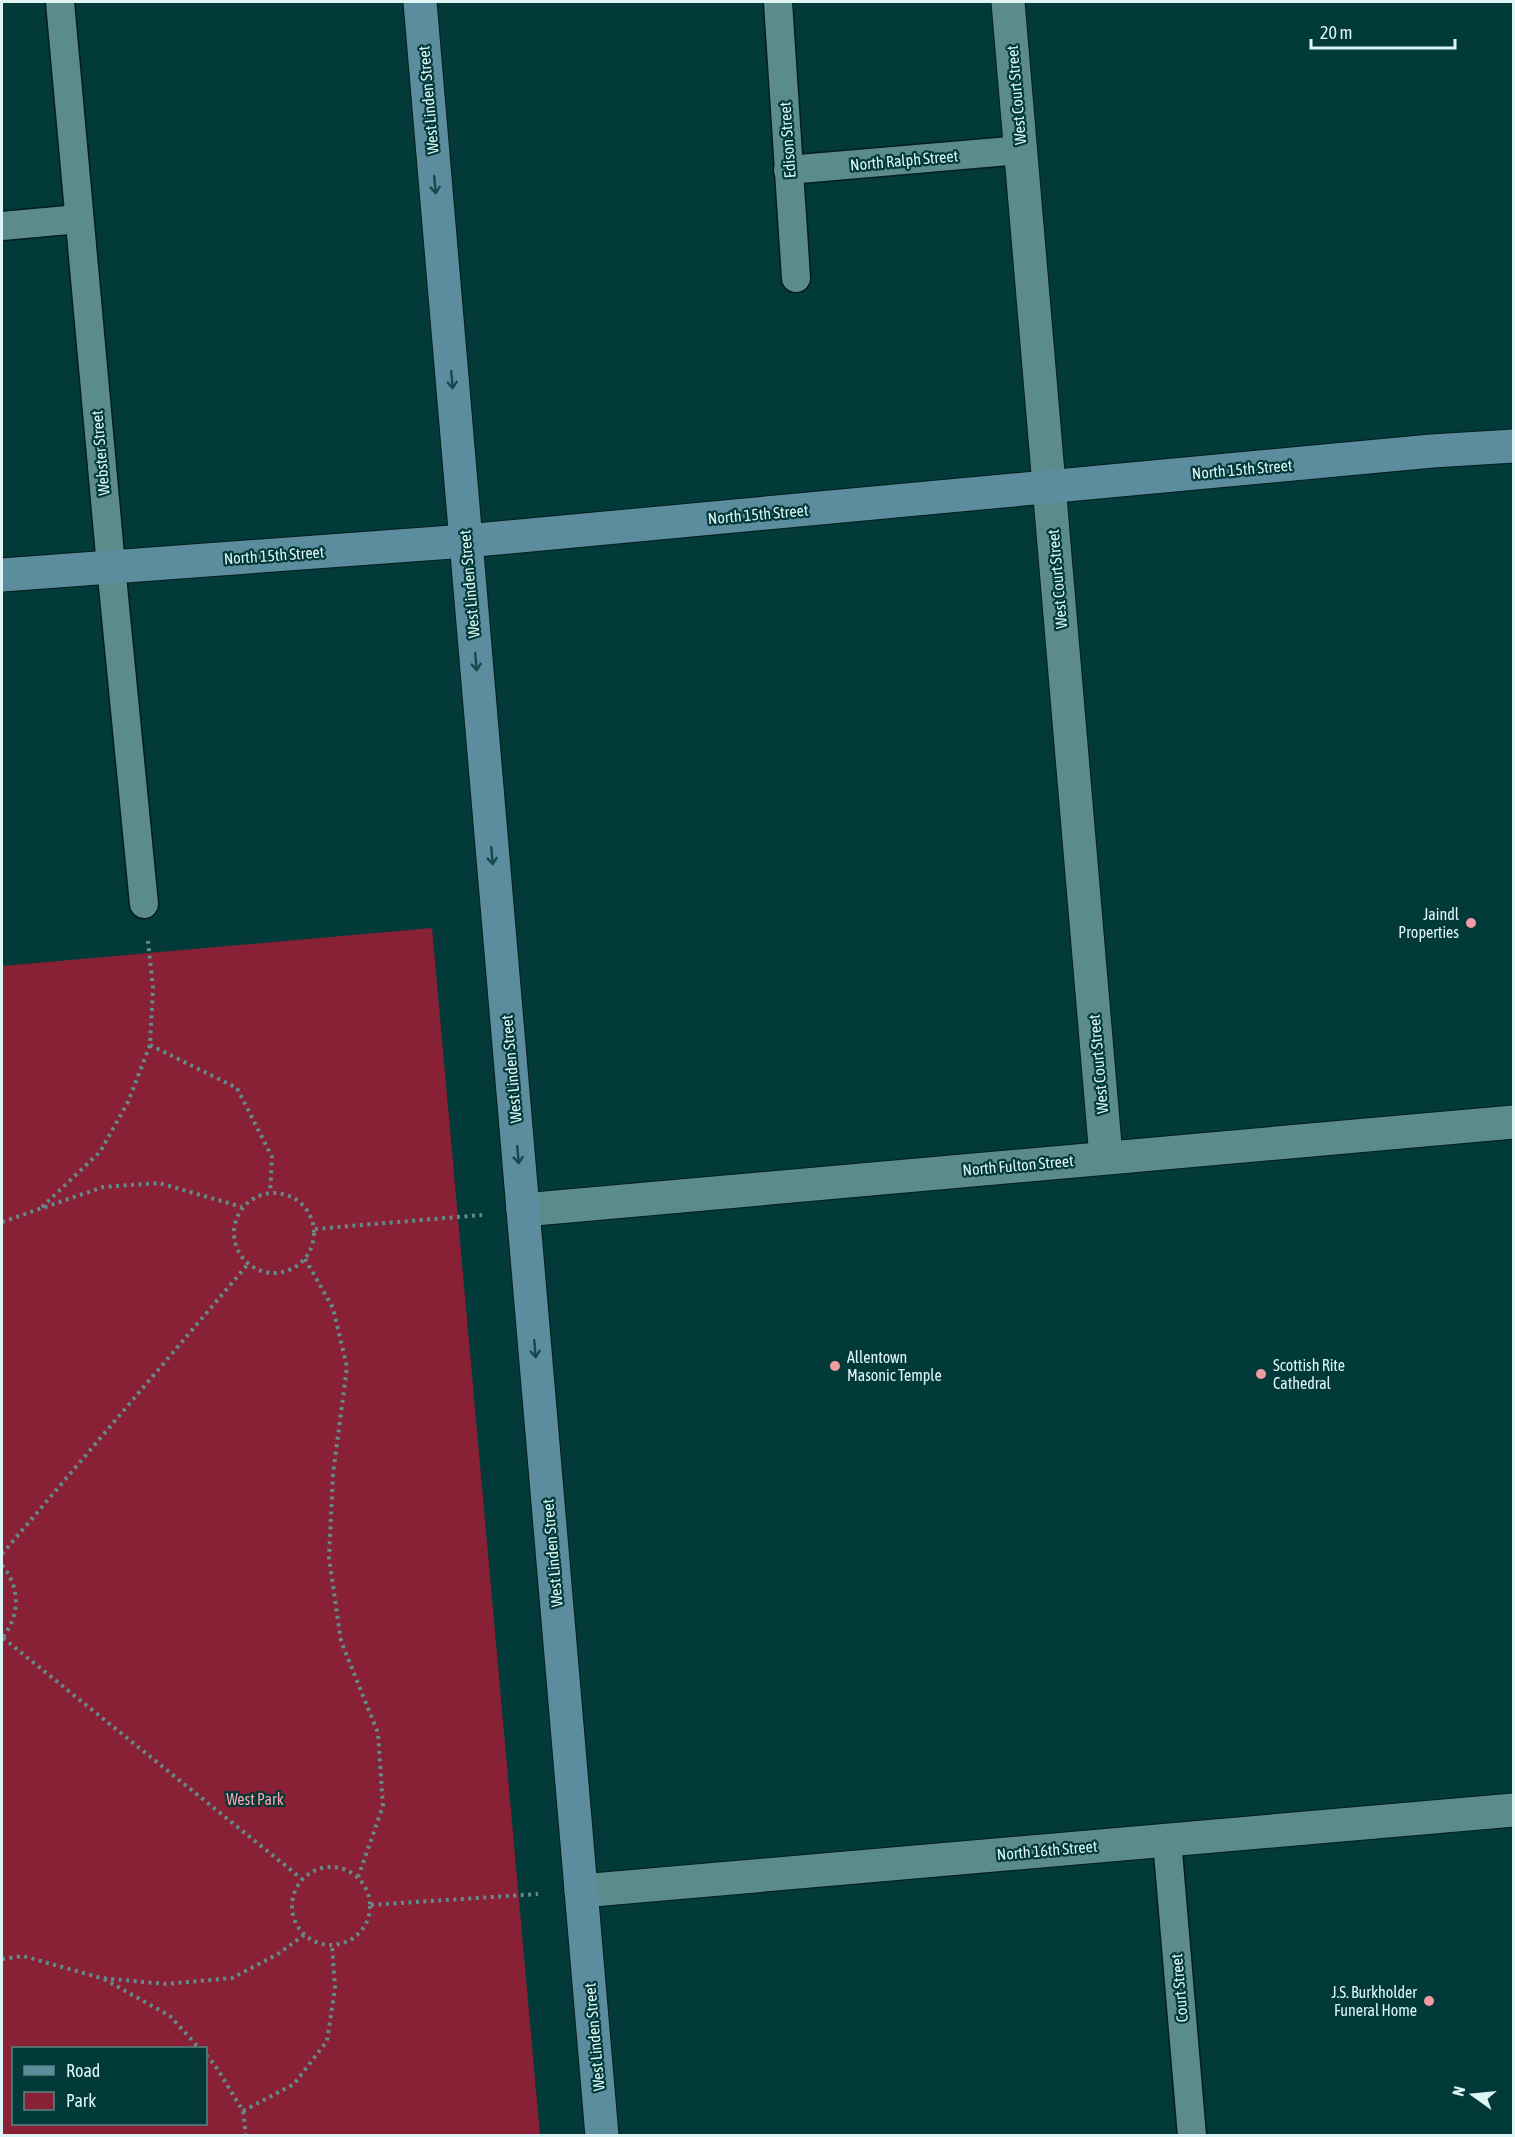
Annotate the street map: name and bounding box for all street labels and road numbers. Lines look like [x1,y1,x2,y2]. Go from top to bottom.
street label: West Court Street [1003,44,1029,145]
street label: West Linden Street [414,45,442,155]
street label: Edison Street [775,101,799,179]
street label: North Ralph Street [849,146,959,175]
street label: Webster Street [87,409,113,496]
street label: North 15th Street [1191,456,1293,482]
street label: North 15th Street [707,501,809,527]
street label: West Court Street [1044,528,1070,629]
street label: West Linden Street [455,529,483,639]
street label: North 15th Street [223,542,325,567]
street label: West Court Street [1085,1013,1111,1114]
street label: West Linden Street [497,1014,525,1124]
street label: North Fulton Street [962,1151,1075,1179]
street label: West Linden Street [538,1498,566,1608]
street label: North 16th Street [996,1837,1098,1863]
street label: Court Street [1167,1953,1191,2023]
street label: West Linden Street [580,1982,608,2092]

